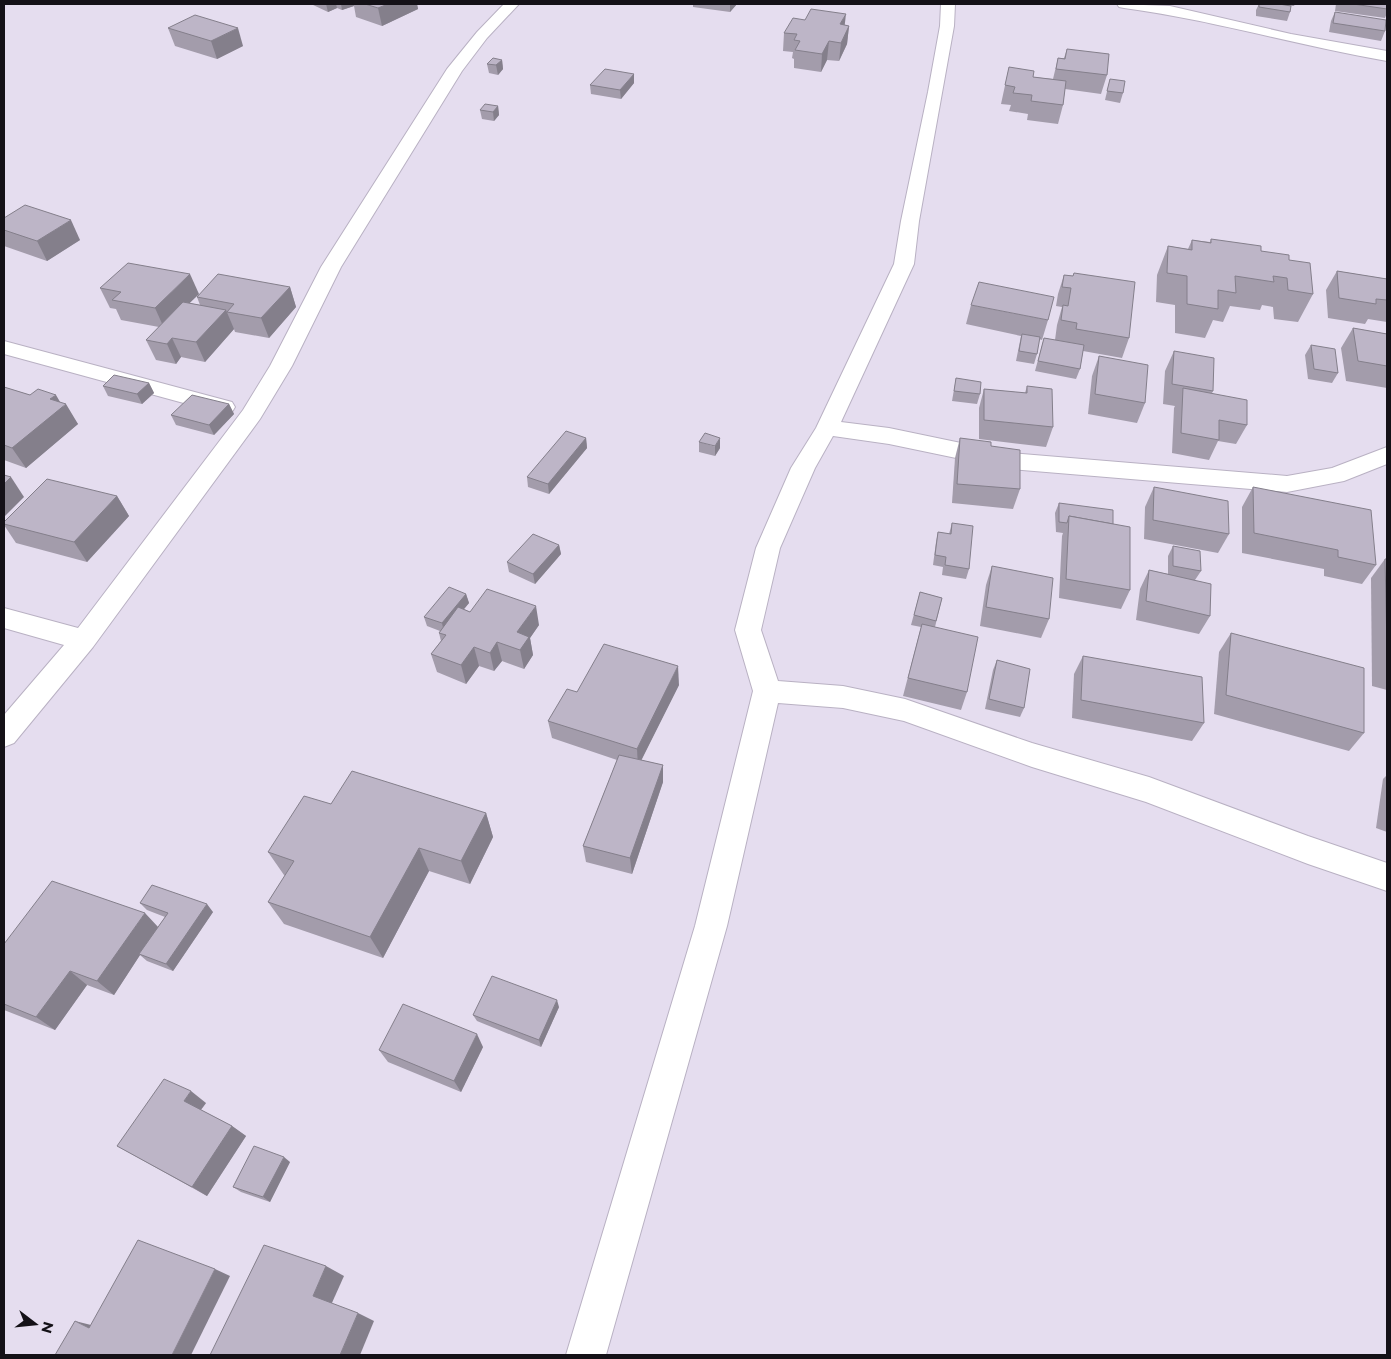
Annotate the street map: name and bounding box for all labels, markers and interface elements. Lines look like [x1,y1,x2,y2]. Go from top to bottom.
north arrow [10,1299,60,1349]
text: N [37,1320,58,1336]

